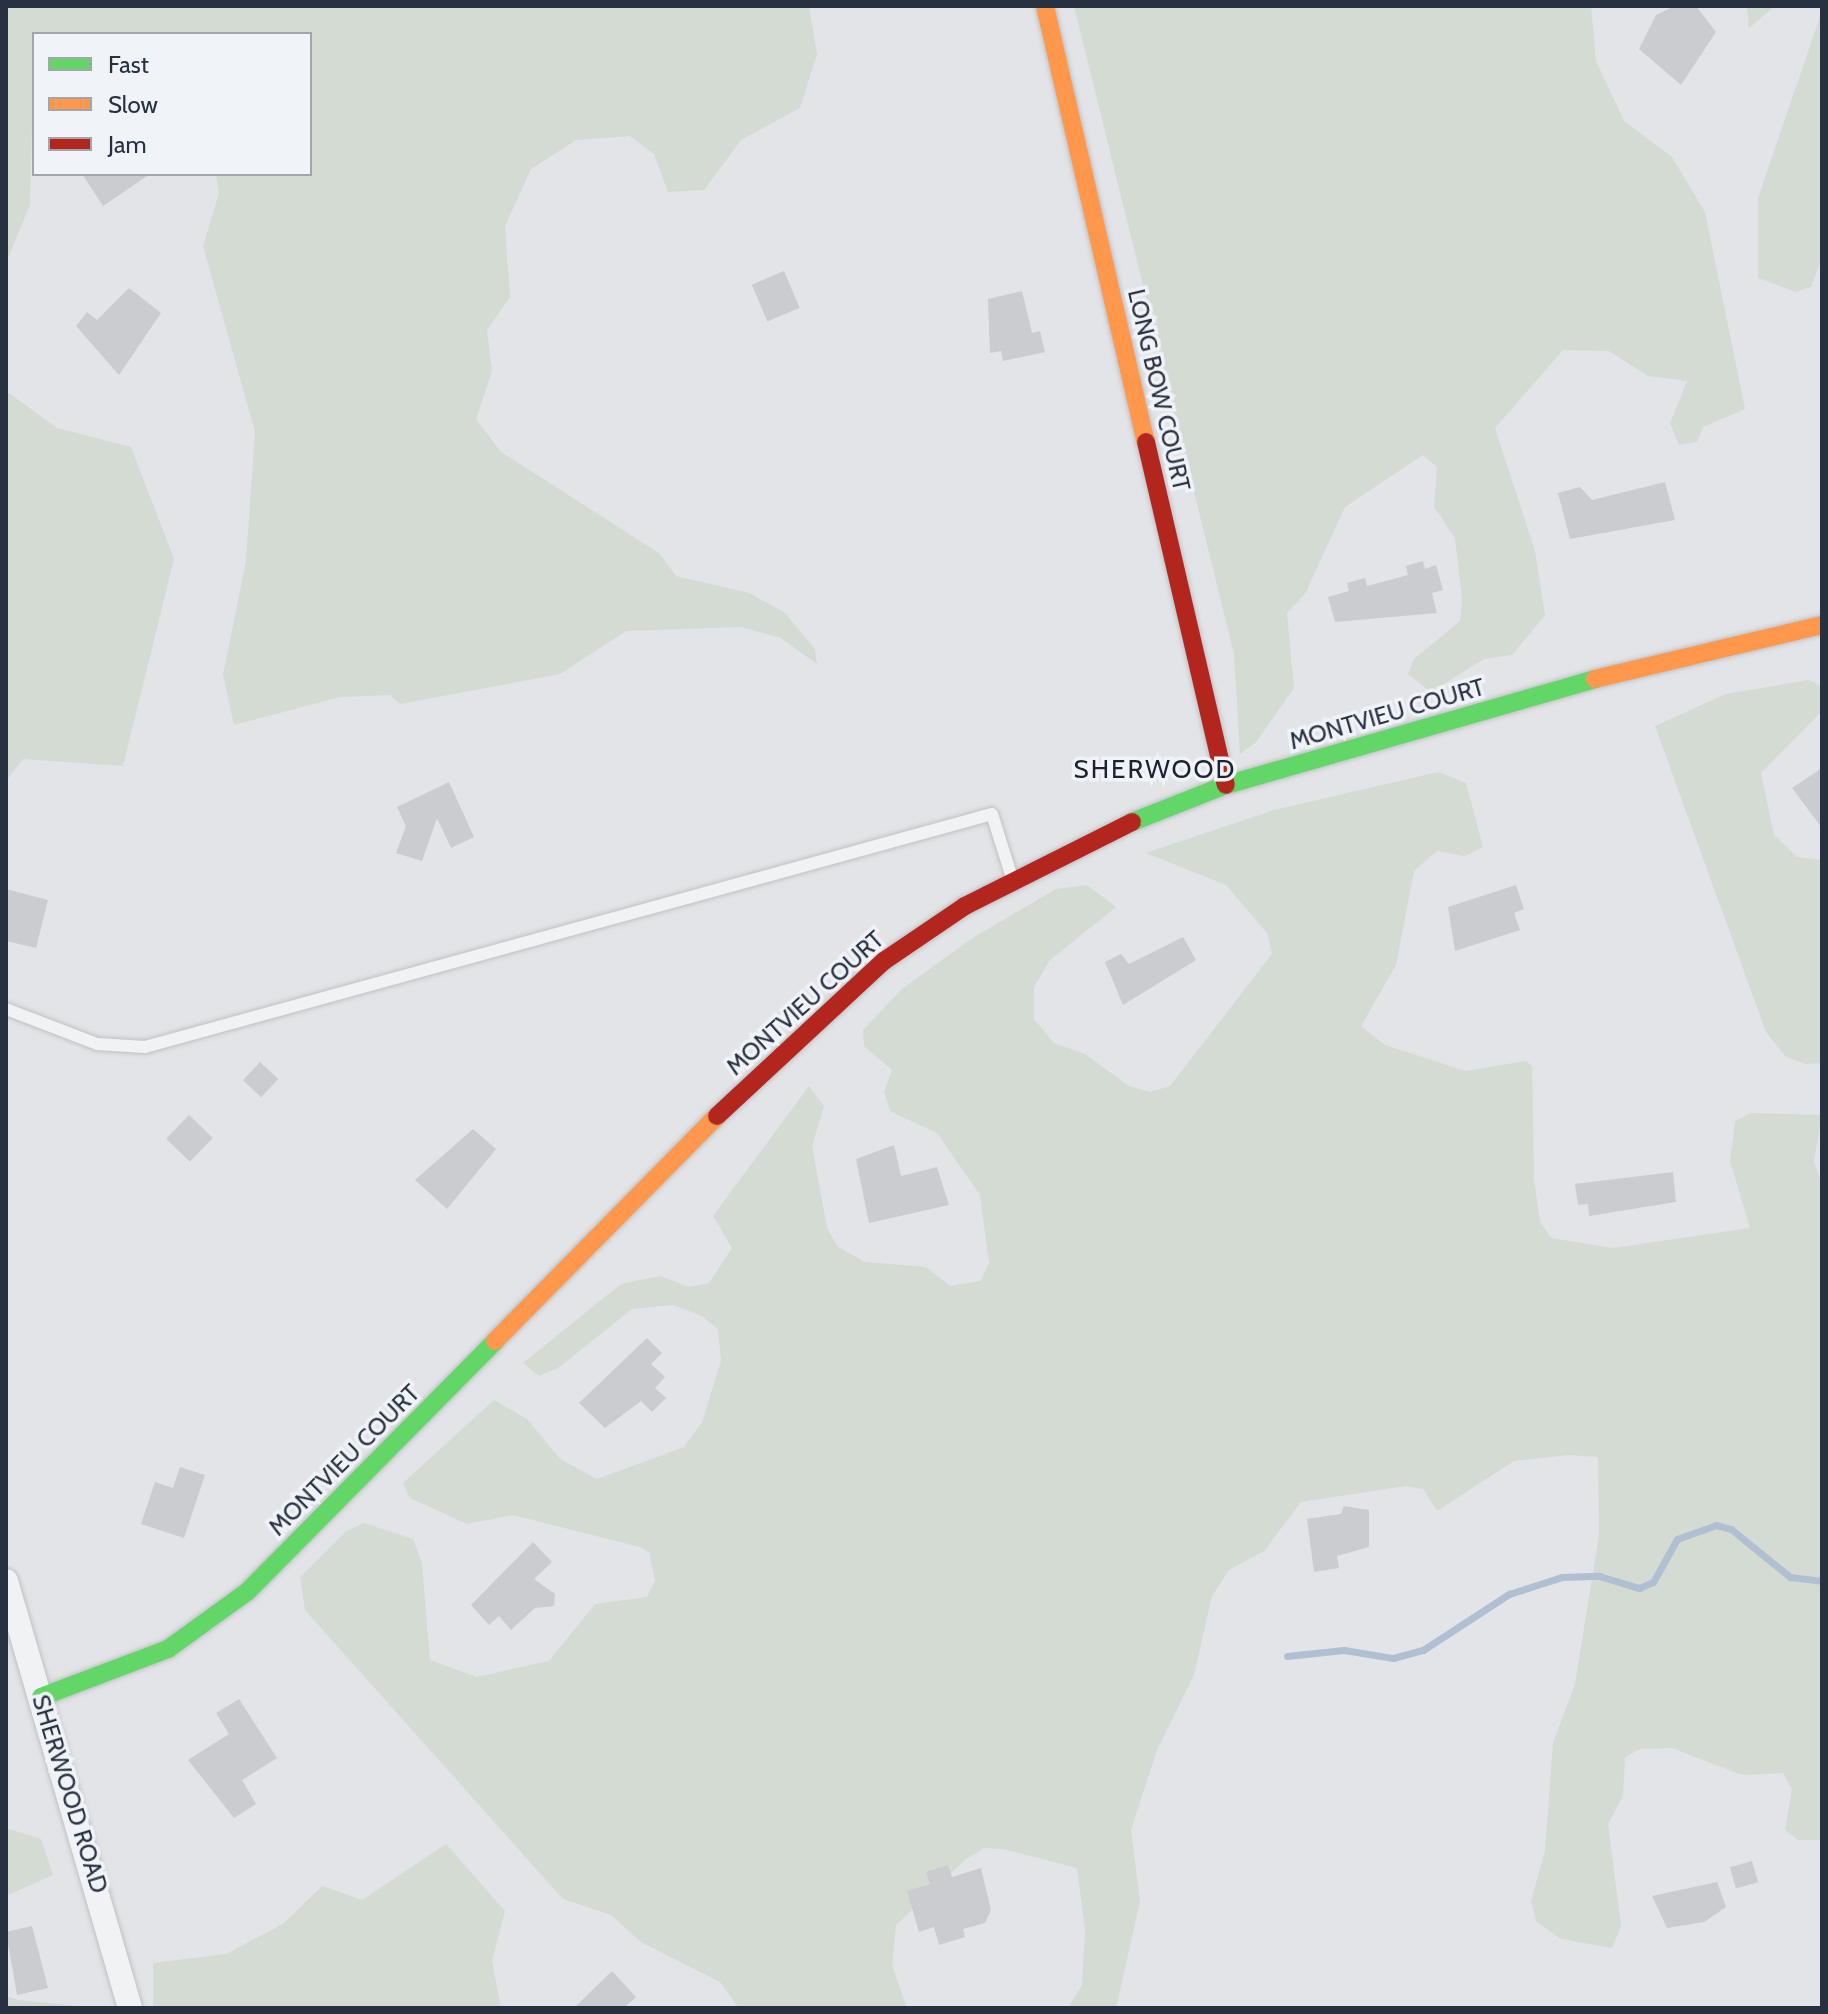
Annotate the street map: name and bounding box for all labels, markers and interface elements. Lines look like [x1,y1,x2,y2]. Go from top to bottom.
legend [32,32,312,176]
text: Fast [108,50,149,79]
text: Slow [108,90,158,119]
text: Jam [108,130,146,159]
street label: LONG BOW COURT [1122,286,1196,494]
street label: MONTVIEU COURT [1286,672,1488,756]
district label: SHERWOOD [1074,754,1236,786]
street label: MONTVIEU COURT [720,925,890,1081]
street label: MONTVIEU COURT [263,1379,425,1541]
street label: SHERWOOD ROAD [26,1691,114,1897]

